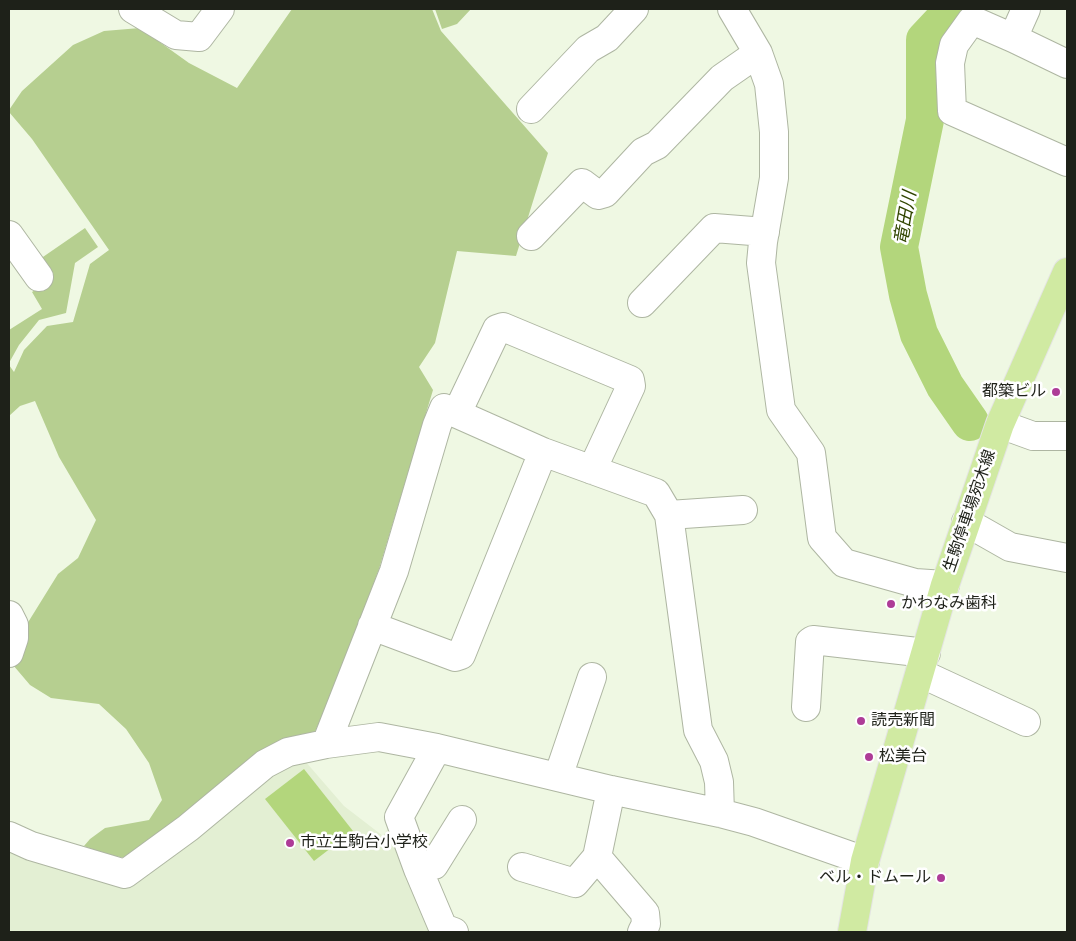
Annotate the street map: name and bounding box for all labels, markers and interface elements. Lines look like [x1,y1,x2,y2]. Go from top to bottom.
water label: 竜田川 [891,190,921,246]
place label: 都築ビル [982,382,1046,402]
marker: 都築ビル [1050,386,1062,398]
street label: 生駒停車場宛木線 [940,447,1000,575]
place label: かわなみ歯科 [901,594,997,614]
marker: かわなみ歯科 [885,598,897,610]
place label: 読売新聞 [871,711,935,731]
marker: 読売新聞 [855,715,867,727]
place label: 松美台 [879,747,927,767]
marker: 松美台 [863,751,875,763]
place label: 市立生駒台小学校 [300,833,428,853]
marker: 市立生駒台小学校 [284,837,296,849]
place label: ベル・ドムール [819,868,931,888]
marker: ベル・ドムール [935,872,947,884]

